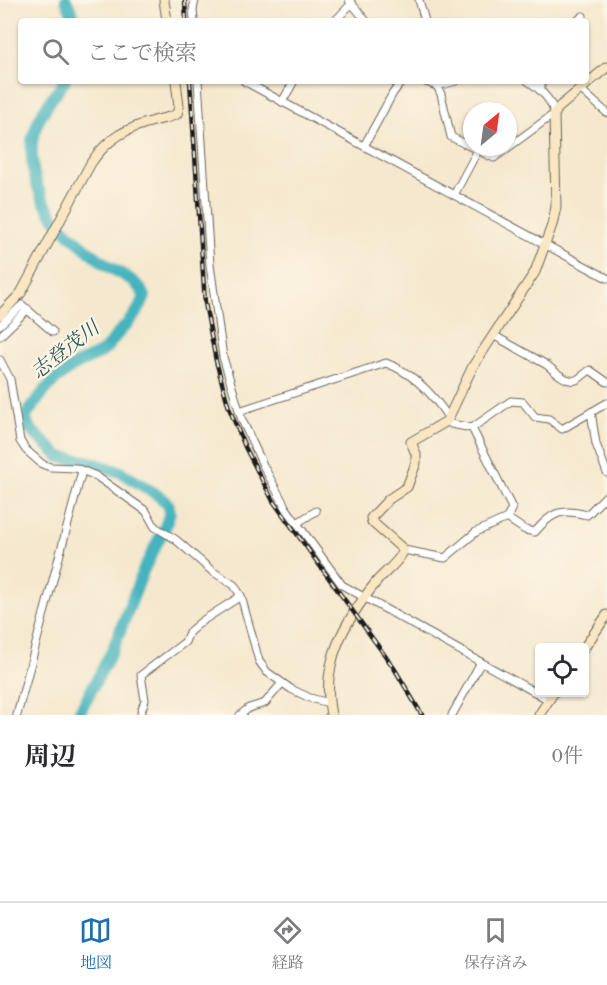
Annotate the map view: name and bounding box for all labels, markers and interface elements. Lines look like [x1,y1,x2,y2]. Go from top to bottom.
search box [18,18,589,84]
icon: search [39,35,72,68]
text: ここで検索 [87,43,197,65]
north arrow [463,102,517,156]
water label: 志登茂川 [27,316,105,384]
map controls [535,643,589,697]
button: locate [535,643,589,697]
text: 周辺 [24,745,76,771]
text: 0件 [551,747,583,767]
tab: 地図 [79,914,112,974]
tab: 経路 [271,914,304,974]
tab: 保存済み [463,914,527,974]

